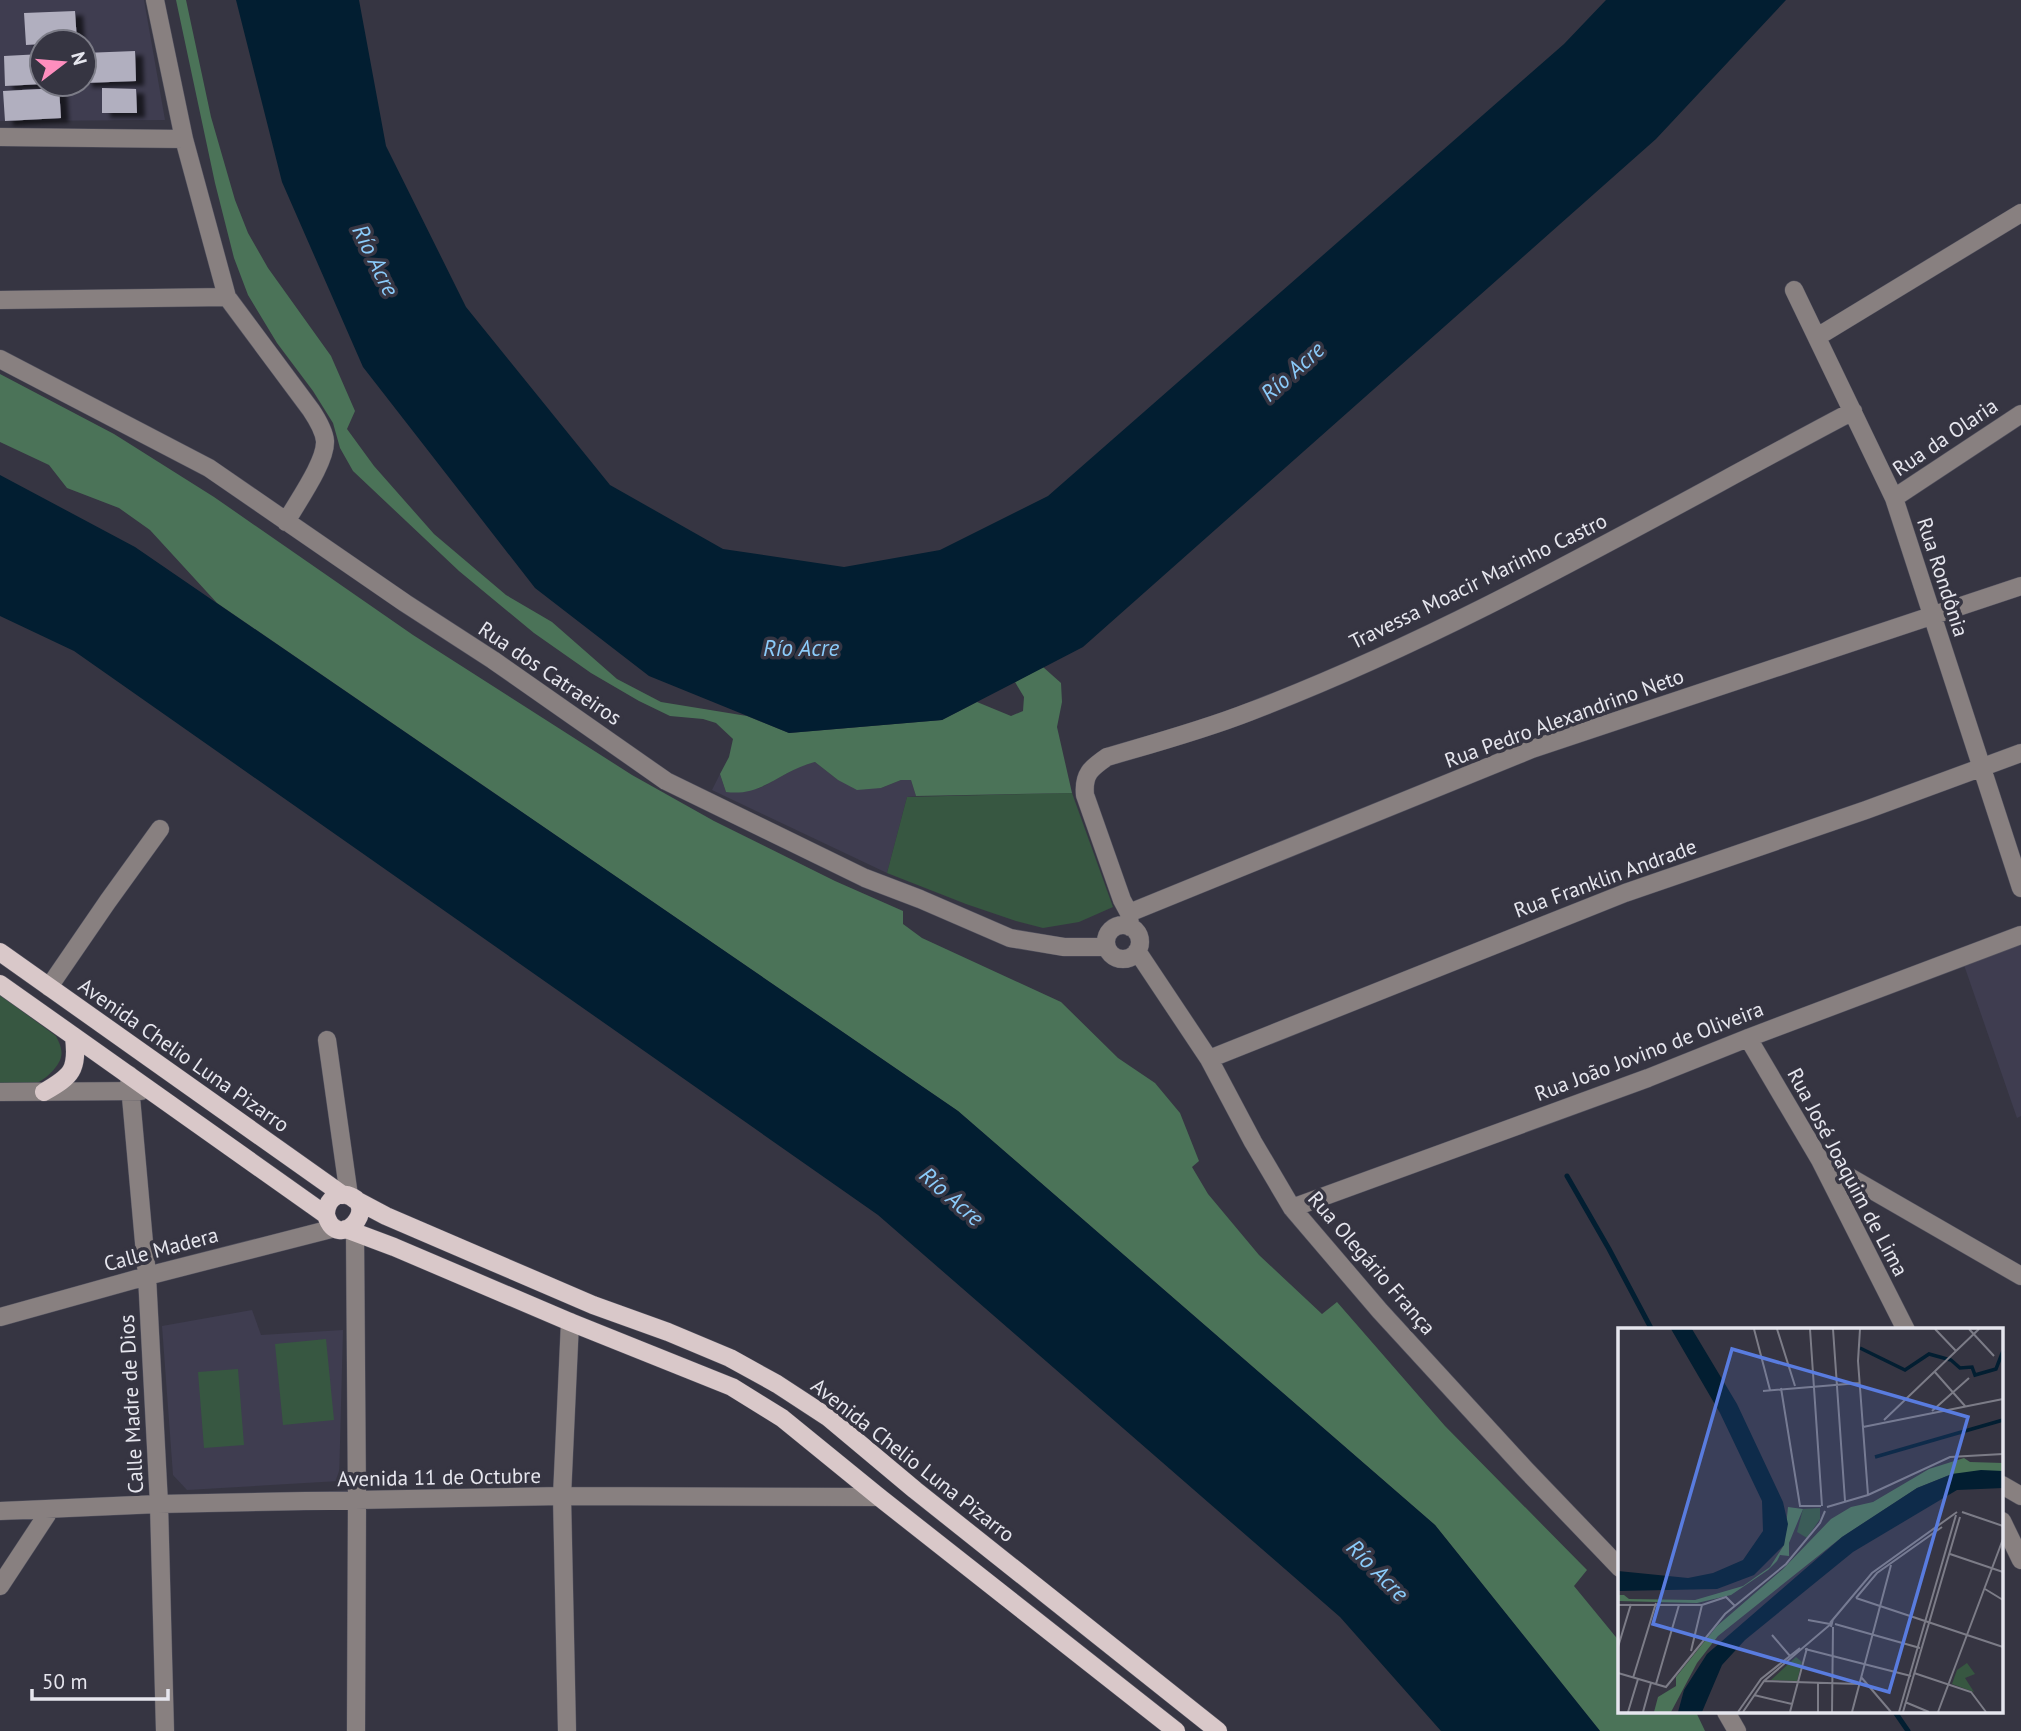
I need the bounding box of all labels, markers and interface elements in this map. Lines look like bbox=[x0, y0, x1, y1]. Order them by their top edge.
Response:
north arrow bbox=[28, 28, 98, 98]
text: N bbox=[66, 49, 93, 68]
water label: Río Acre bbox=[346, 219, 406, 301]
water label: Río Acre bbox=[1254, 335, 1330, 407]
street label: Rua da Olaria bbox=[1887, 392, 2003, 482]
street label: Travessa Moacir Marinho Castro bbox=[1345, 507, 1611, 655]
street label: Rua Rondônia bbox=[1911, 514, 1975, 640]
street label: Rua dos Catraeiros bbox=[473, 615, 627, 731]
water label: Río Acre bbox=[763, 633, 839, 662]
street label: Rua Pedro Alexandrino Neto bbox=[1441, 662, 1687, 774]
street label: Rua Franklin Andrade bbox=[1510, 832, 1700, 924]
street label: Avenida Chelio Luna Pizarro bbox=[73, 972, 295, 1138]
street label: Rua João Jovino de Oliveira bbox=[1531, 995, 1767, 1107]
street label: Rua José Joaquim de Lima bbox=[1782, 1063, 1914, 1281]
water label: Río Acre bbox=[914, 1160, 990, 1232]
street label: Rua Olegário França bbox=[1302, 1186, 1442, 1340]
street label: Calle Madera bbox=[101, 1221, 221, 1277]
street label: Calle Madre de Dios bbox=[113, 1314, 149, 1494]
inset map bbox=[1618, 1328, 2004, 1714]
street label: Avenida Chelio Luna Pizarro bbox=[806, 1372, 1020, 1548]
street label: Avenida 11 de Octubre bbox=[337, 1462, 541, 1492]
water label: Río Acre bbox=[1341, 1533, 1415, 1607]
scale bar bbox=[32, 1658, 168, 1702]
text: 50 m bbox=[42, 1668, 88, 1695]

